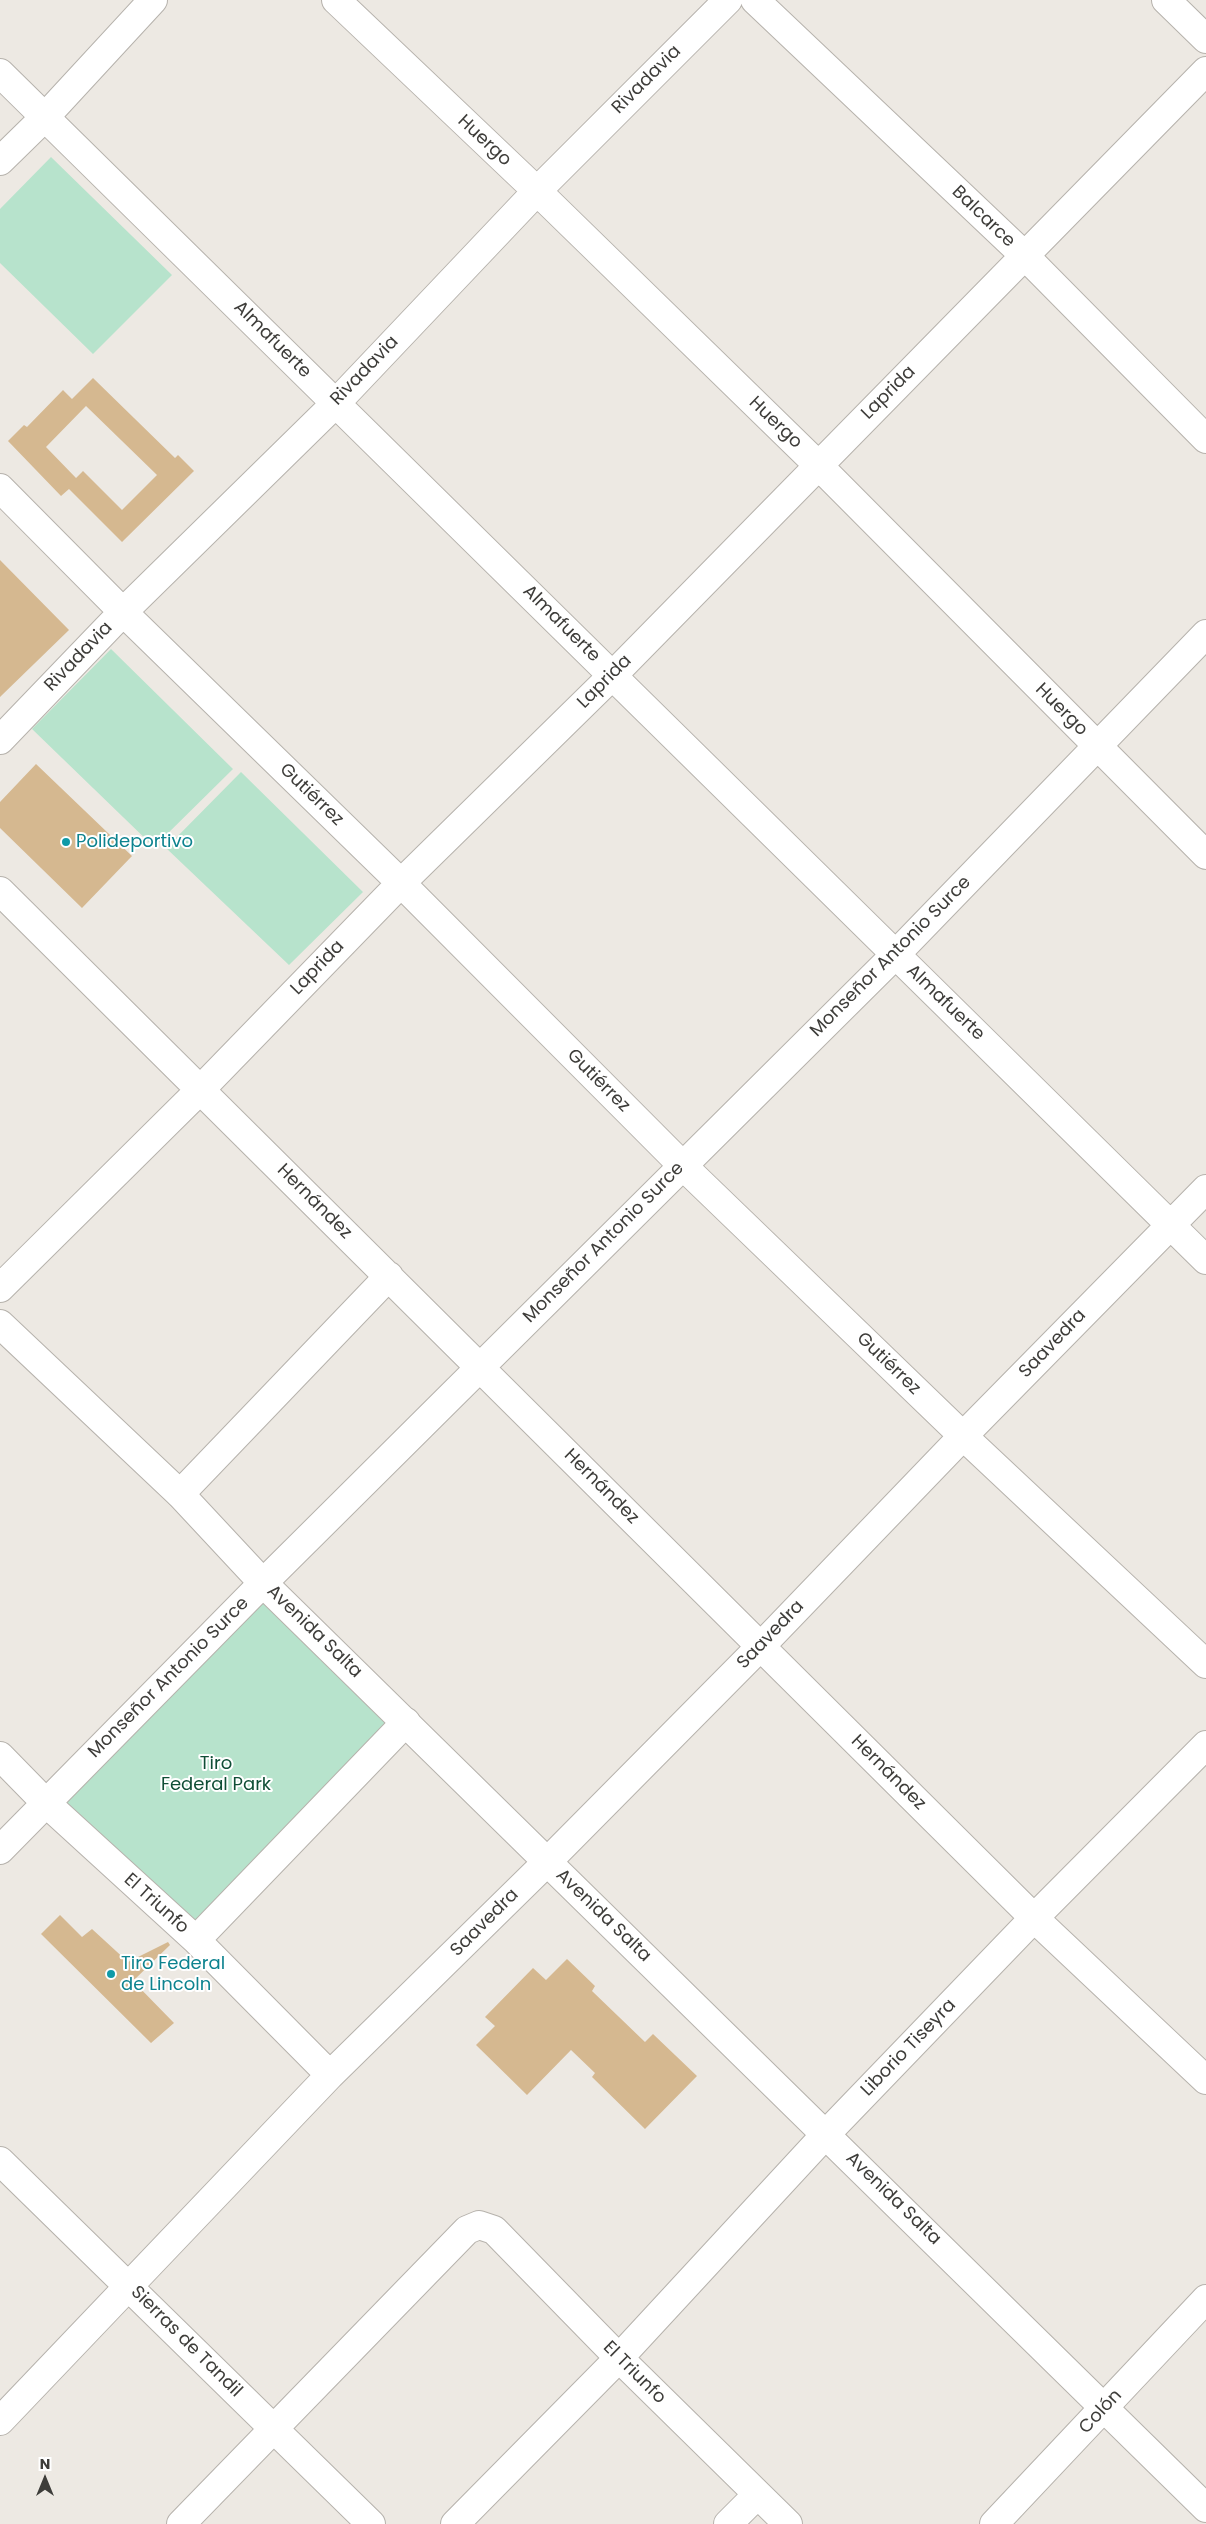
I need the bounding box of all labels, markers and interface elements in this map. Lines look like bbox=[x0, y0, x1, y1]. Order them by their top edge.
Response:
street label: Rivadavia bbox=[608, 41, 686, 119]
street label: Huergo bbox=[453, 111, 515, 171]
street label: Balcarce bbox=[947, 182, 1019, 252]
street label: Almafuerte bbox=[229, 297, 315, 383]
street label: Rivadavia bbox=[326, 332, 404, 410]
street label: Laprida bbox=[857, 361, 921, 425]
street label: Huergo bbox=[744, 392, 806, 454]
street label: Almafuerte bbox=[518, 581, 604, 667]
street label: Rivadavia bbox=[40, 618, 118, 696]
street label: Laprida bbox=[573, 650, 637, 714]
street label: Huergo bbox=[1030, 679, 1092, 741]
street label: Gutiérrez bbox=[275, 759, 347, 831]
place label: Polideportivo bbox=[76, 831, 193, 853]
marker: Polideportivo bbox=[60, 836, 72, 848]
street label: Monseñor Antonio Surce bbox=[806, 872, 976, 1042]
street label: Laprida bbox=[287, 936, 349, 1000]
street label: Almafuerte bbox=[901, 960, 989, 1046]
street label: Gutiérrez bbox=[562, 1045, 634, 1117]
street label: Monseñor Antonio Surce bbox=[519, 1158, 689, 1328]
street label: Hernández bbox=[272, 1160, 356, 1244]
street label: Saavedra bbox=[1015, 1305, 1091, 1383]
street label: Gutiérrez bbox=[852, 1328, 924, 1400]
street label: Hernández bbox=[559, 1445, 643, 1529]
street label: Avenida Salta bbox=[262, 1581, 366, 1683]
street label: Monseñor Antonio Surce bbox=[84, 1593, 254, 1763]
street label: Saavedra bbox=[733, 1596, 809, 1674]
street label: Hernández bbox=[846, 1731, 930, 1815]
park label: Tiro Federal Park bbox=[161, 1753, 271, 1796]
street label: Avenida Salta bbox=[551, 1865, 655, 1967]
street label: El Triunfo bbox=[119, 1869, 193, 1939]
street label: Saavedra bbox=[447, 1885, 523, 1961]
place label: Tiro Federal de Lincoln bbox=[121, 1953, 225, 1996]
marker: Tiro Federal de Lincoln bbox=[105, 1968, 117, 1980]
street label: Liborio Tiseyra bbox=[857, 1995, 961, 2101]
street label: Avenida Salta bbox=[841, 2148, 945, 2250]
street label: Sierras de Tandil bbox=[126, 2282, 246, 2402]
street label: El Triunfo bbox=[598, 2337, 670, 2409]
street label: Colón bbox=[1075, 2385, 1127, 2439]
north arrow bbox=[20, 2454, 70, 2504]
text: N bbox=[40, 2454, 50, 2474]

